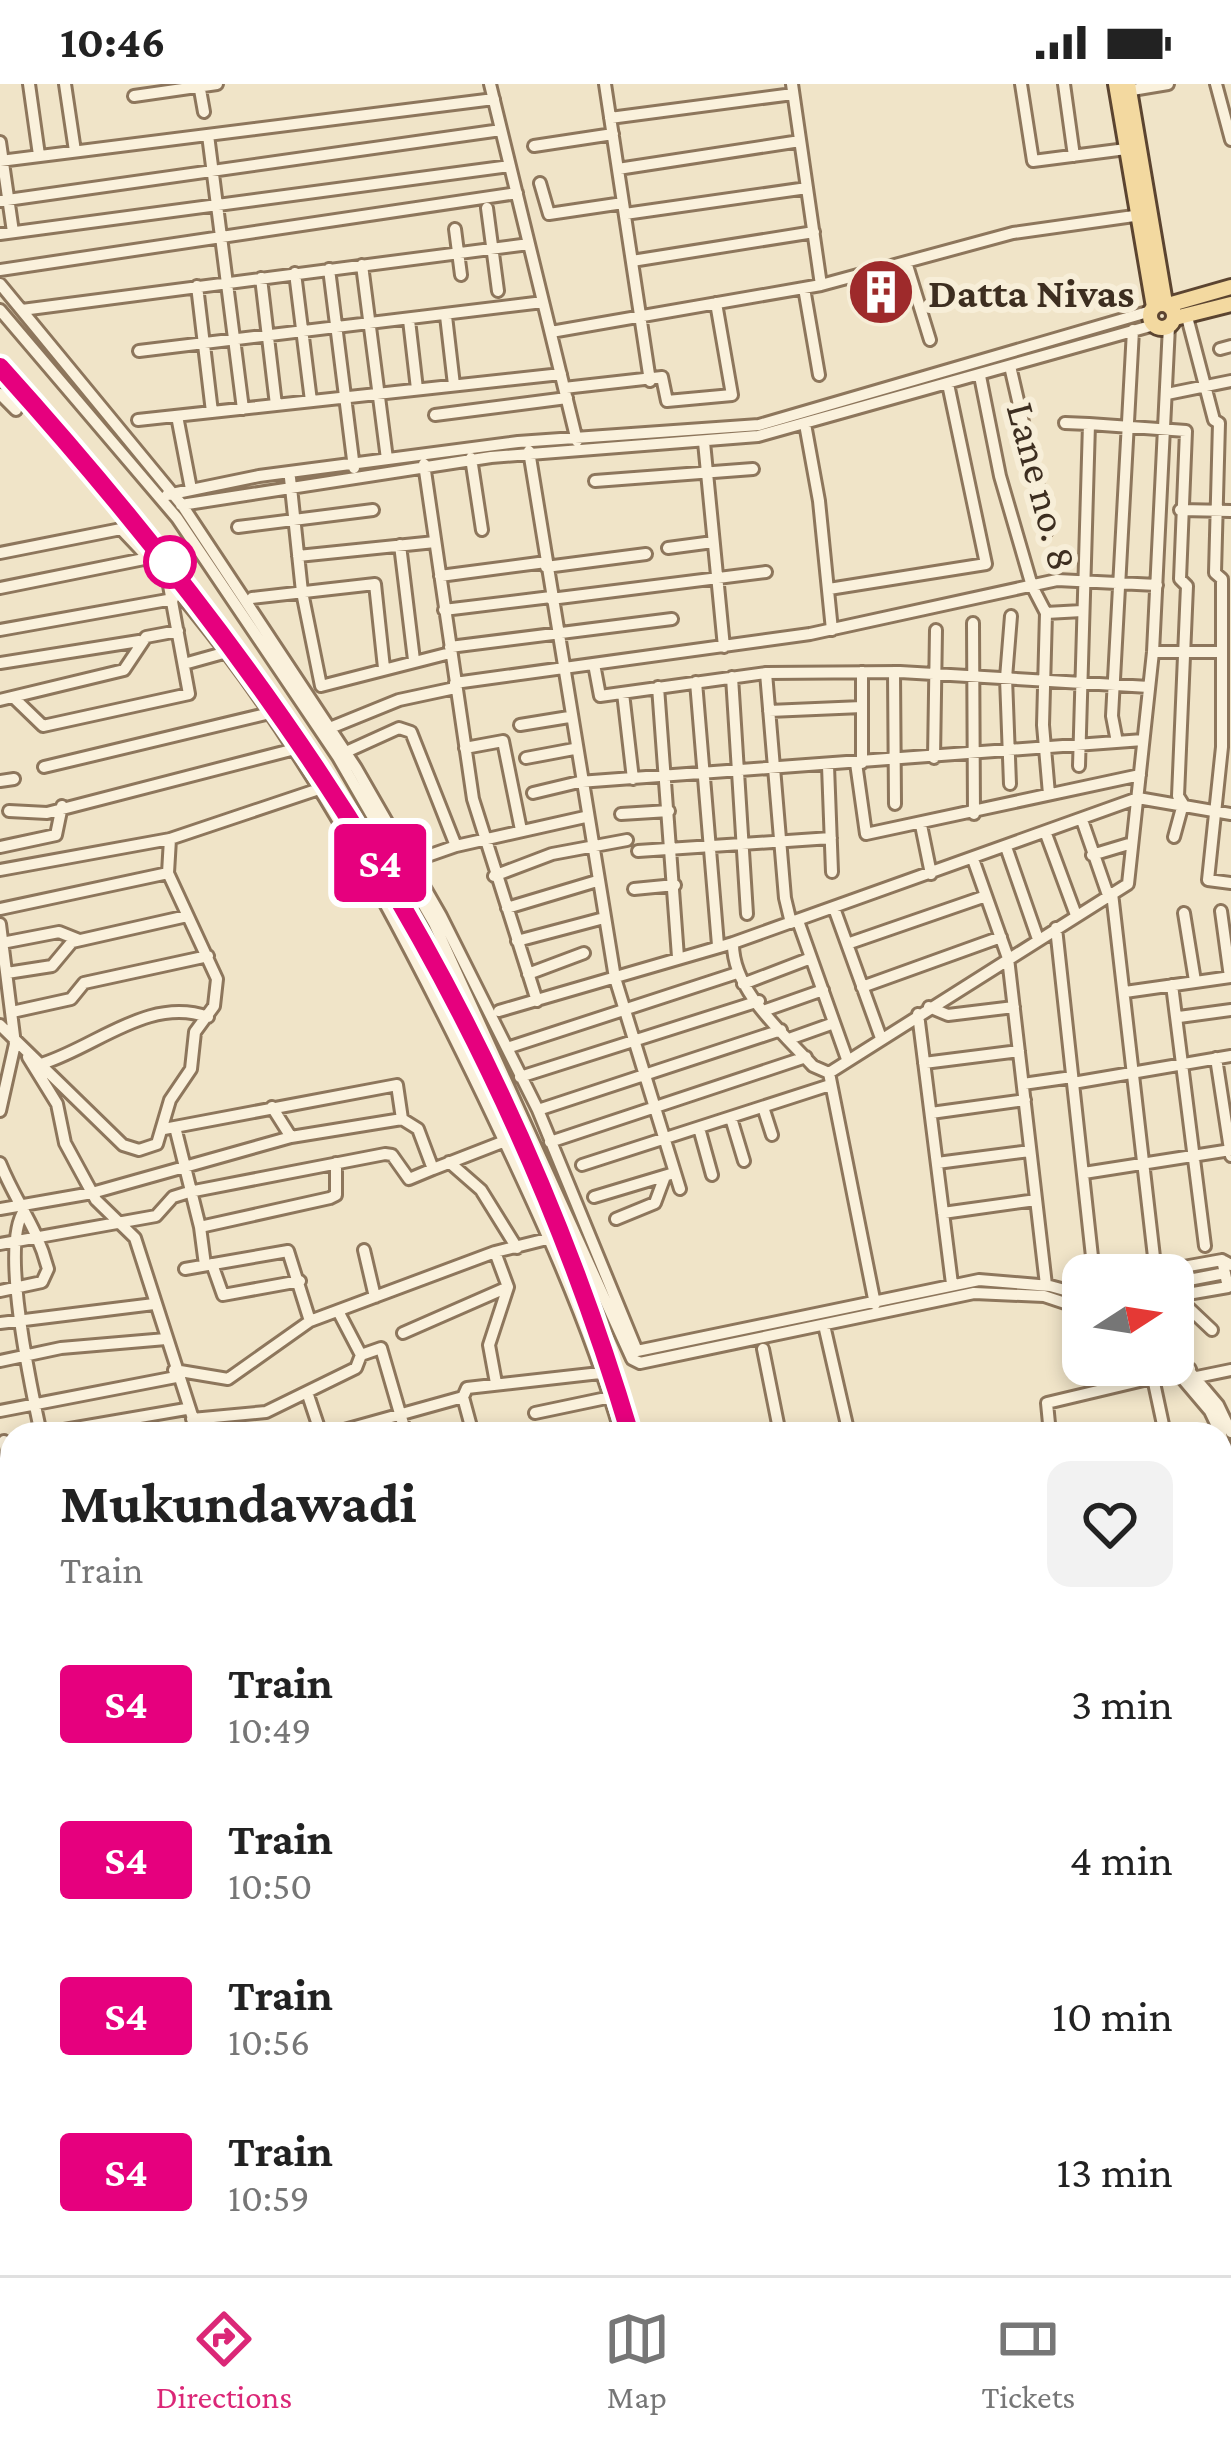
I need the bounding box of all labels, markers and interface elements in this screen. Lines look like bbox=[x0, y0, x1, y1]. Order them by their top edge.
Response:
text: 10:46 bbox=[60, 17, 166, 67]
building icon: Datta Nivas bbox=[846, 257, 916, 327]
place label: Datta Nivas bbox=[928, 269, 1134, 316]
street label: Lane no. 8 bbox=[998, 397, 1087, 575]
unlabelled marker bbox=[145, 537, 195, 587]
line badge: S4 bbox=[326, 824, 434, 902]
text: S4 bbox=[358, 839, 402, 886]
north arrow bbox=[1062, 1254, 1194, 1386]
map controls bbox=[1062, 1254, 1194, 1386]
button: heart bbox=[1047, 1461, 1173, 1587]
text: Mukundawadi bbox=[60, 1471, 417, 1534]
text: Train bbox=[60, 1548, 144, 1591]
text: Train bbox=[228, 1658, 333, 1708]
text: 3 min bbox=[1071, 1679, 1173, 1729]
text: S4 bbox=[104, 1680, 148, 1727]
text: 10:49 bbox=[228, 1708, 311, 1751]
text: Train bbox=[228, 1814, 333, 1864]
text: 4 min bbox=[1069, 1835, 1173, 1885]
text: S4 bbox=[104, 1836, 148, 1883]
text: 10:50 bbox=[228, 1864, 312, 1907]
text: Train bbox=[228, 1970, 333, 2020]
text: 10 min bbox=[1052, 1991, 1173, 2041]
text: S4 bbox=[104, 1992, 148, 2039]
text: 10:56 bbox=[228, 2020, 310, 2063]
text: Train bbox=[228, 2126, 333, 2176]
text: 13 min bbox=[1056, 2147, 1173, 2197]
text: S4 bbox=[104, 2148, 148, 2195]
text: 10:59 bbox=[228, 2176, 310, 2219]
tab: Directions bbox=[156, 2306, 292, 2415]
tab: Map bbox=[604, 2306, 670, 2415]
tab: Tickets bbox=[981, 2306, 1075, 2415]

